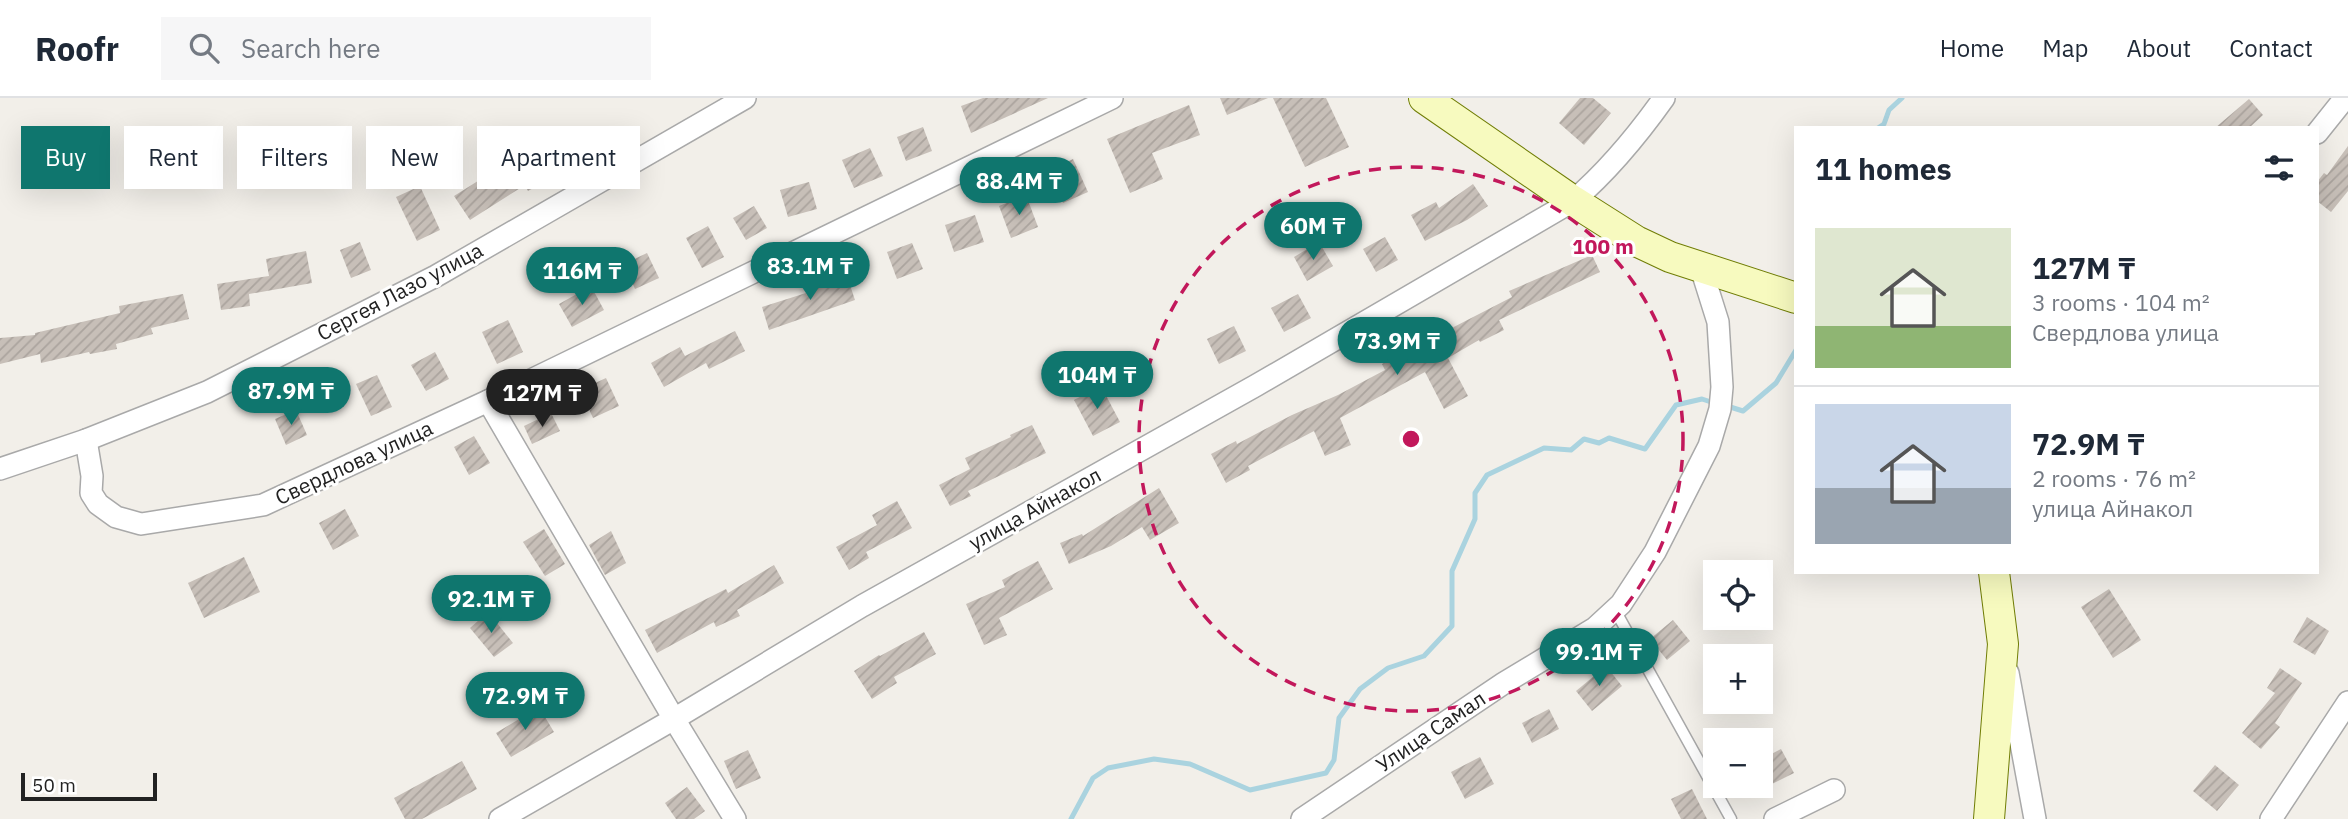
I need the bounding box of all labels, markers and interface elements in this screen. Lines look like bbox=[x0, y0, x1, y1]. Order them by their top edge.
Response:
search box bbox=[161, 17, 651, 80]
text: Roofr bbox=[35, 27, 119, 70]
icon: search bbox=[185, 29, 223, 67]
text: Search here bbox=[241, 31, 380, 65]
text: Home bbox=[1940, 32, 2004, 64]
text: Map bbox=[2042, 32, 2088, 64]
text: About bbox=[2126, 32, 2191, 64]
text: Contact bbox=[2229, 32, 2313, 64]
chip: Buy bbox=[21, 126, 110, 189]
chip: Rent bbox=[124, 126, 223, 189]
chip: Filters bbox=[237, 126, 352, 189]
chip: New bbox=[366, 126, 463, 189]
chip: Apartment bbox=[477, 126, 640, 189]
text: 11 homes bbox=[1815, 149, 1952, 188]
icon: filters bbox=[2260, 149, 2298, 187]
pin: 88.4M ₸ bbox=[954, 158, 1084, 217]
text: 88.4M ₸ bbox=[976, 165, 1062, 195]
pin: 60M ₸ bbox=[1264, 202, 1362, 262]
text: 60M ₸ bbox=[1280, 210, 1346, 240]
text: 100 m bbox=[1572, 232, 1634, 260]
street label: Сергея Лазо улица bbox=[312, 236, 487, 347]
pin: 83.1M ₸ bbox=[745, 242, 875, 302]
pin: 116M ₸ bbox=[525, 248, 639, 307]
text: 127M ₸ bbox=[2032, 248, 2136, 287]
text: 83.1M ₸ bbox=[767, 250, 853, 280]
text: 116M ₸ bbox=[542, 255, 622, 285]
icon: home bbox=[1871, 256, 1955, 340]
text: 3 rooms · 104 m² bbox=[2032, 287, 2210, 317]
pin: 73.9M ₸ bbox=[1332, 317, 1462, 377]
text: Свердлова улица bbox=[2032, 317, 2219, 347]
text: 73.9M ₸ bbox=[1354, 325, 1440, 355]
pin: 104M ₸ bbox=[1040, 352, 1154, 411]
text: 104M ₸ bbox=[1057, 359, 1137, 389]
pin: 87.9M ₸ bbox=[226, 368, 356, 427]
pin: 127M ₸ bbox=[485, 370, 599, 429]
text: 87.9M ₸ bbox=[248, 375, 334, 405]
text: 127M ₸ bbox=[502, 377, 582, 407]
street label: Свердлова улица bbox=[270, 413, 437, 511]
text: 72.9M ₸ bbox=[2032, 424, 2145, 463]
centre of rings bbox=[1399, 427, 1423, 451]
icon: home bbox=[1871, 432, 1955, 516]
street label: улица Айнакол bbox=[963, 460, 1106, 556]
text: 2 rooms · 76 m² bbox=[2032, 463, 2196, 493]
text: улица Айнакол bbox=[2032, 493, 2193, 523]
map controls bbox=[1703, 560, 1773, 798]
button: locate bbox=[1703, 560, 1773, 630]
pin: 92.1M ₸ bbox=[426, 575, 556, 635]
text: 92.1M ₸ bbox=[448, 583, 534, 613]
pin: 99.1M ₸ bbox=[1534, 628, 1664, 688]
text: 99.1M ₸ bbox=[1556, 636, 1642, 666]
button: + bbox=[1703, 644, 1773, 714]
pin: 72.9M ₸ bbox=[460, 672, 590, 732]
text: 72.9M ₸ bbox=[482, 680, 568, 710]
street label: Улица Самал bbox=[1370, 684, 1491, 778]
button: − bbox=[1703, 728, 1773, 798]
scale bar bbox=[21, 770, 158, 802]
text: 50 m bbox=[32, 773, 76, 797]

